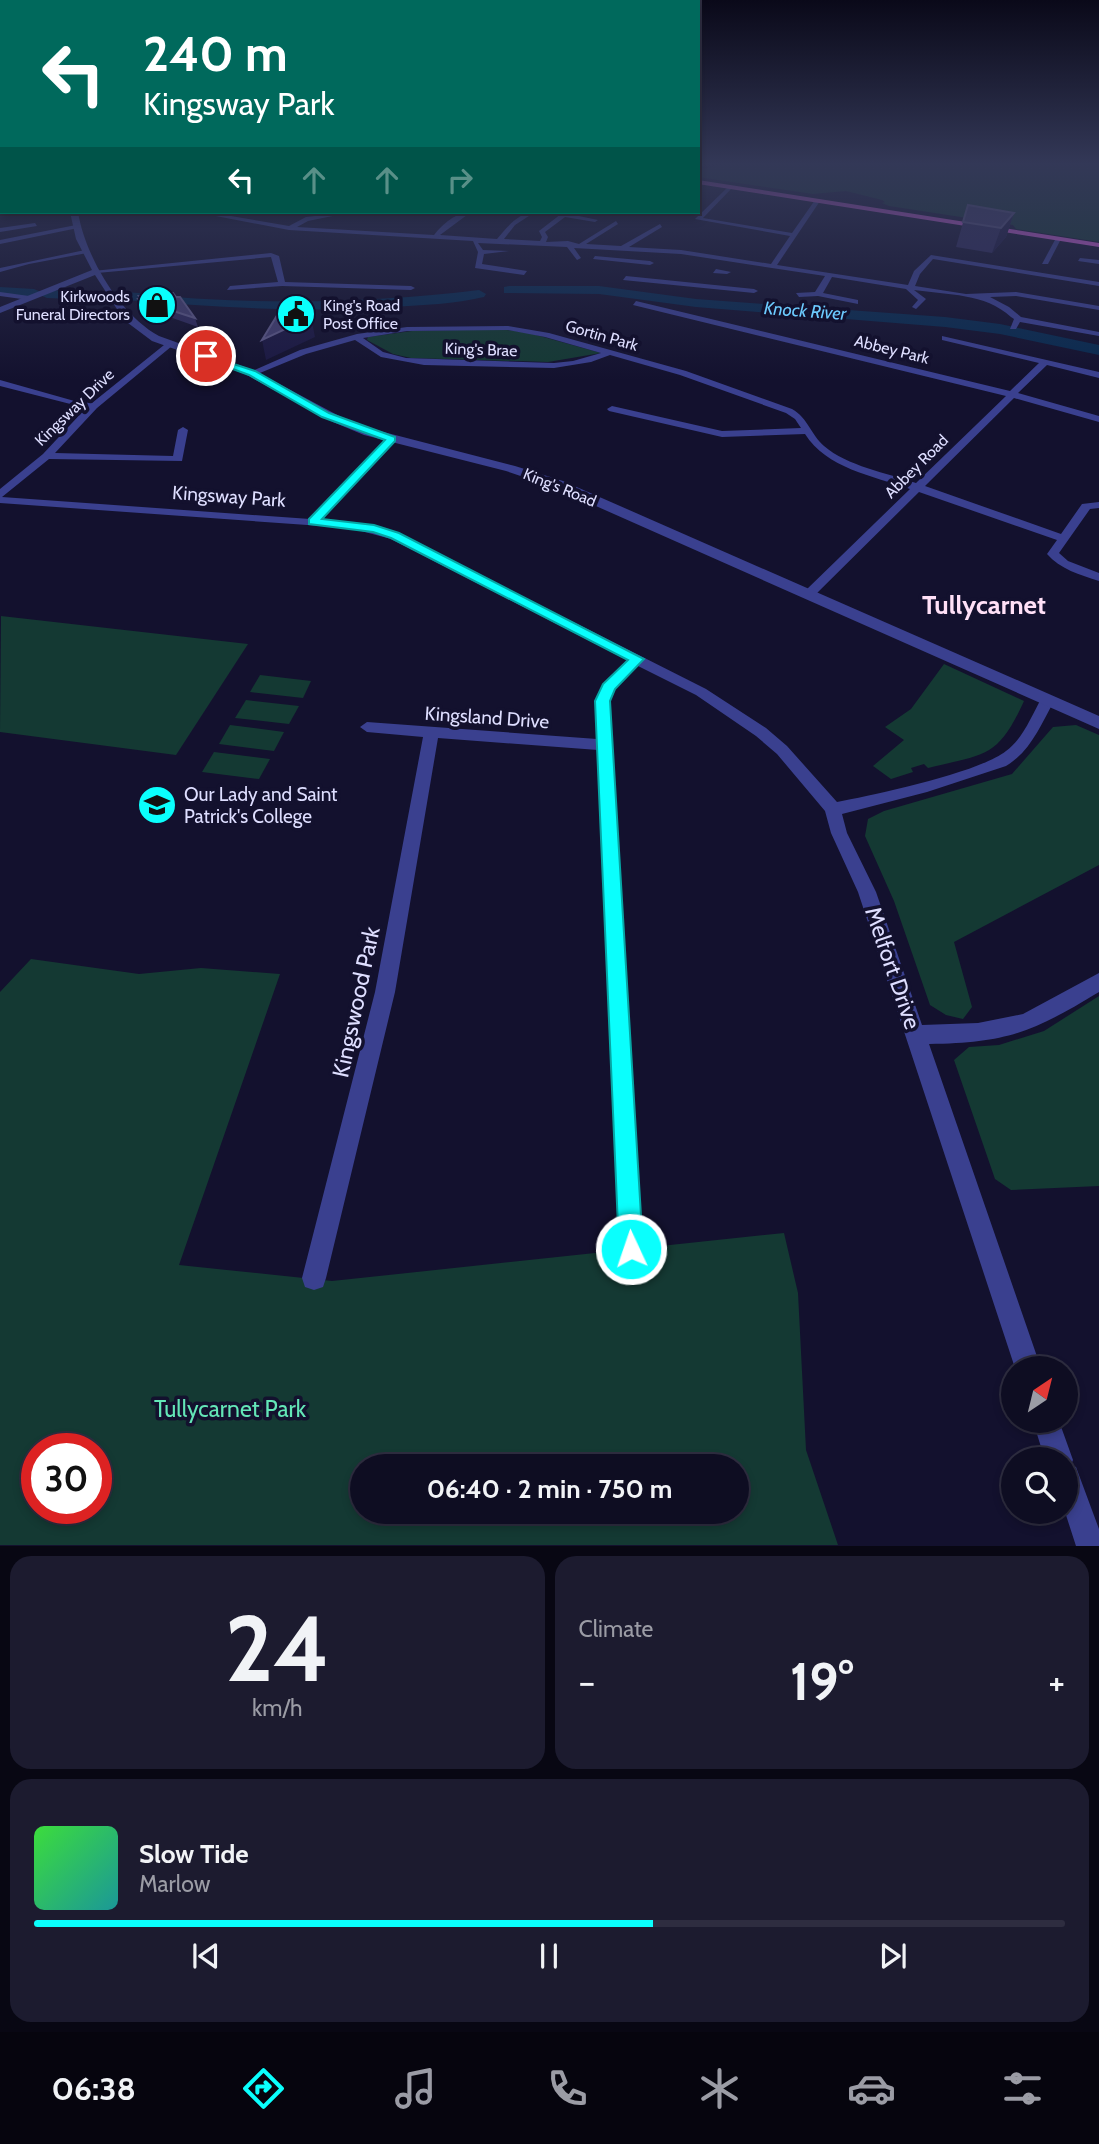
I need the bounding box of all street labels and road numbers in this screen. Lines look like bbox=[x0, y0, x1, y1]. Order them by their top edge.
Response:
street label: Gortin Park bbox=[563, 316, 641, 355]
street label: Abbey Park bbox=[853, 331, 932, 368]
street label: King's Brae bbox=[444, 339, 518, 360]
street label: Kingsway Drive bbox=[31, 365, 118, 450]
street label: Abbey Road bbox=[881, 431, 952, 502]
street label: King's Road bbox=[520, 464, 599, 511]
street label: Kingsway Park bbox=[171, 481, 287, 512]
street label: Kingsland Drive bbox=[424, 702, 550, 733]
street label: Melfort Drive bbox=[859, 903, 927, 1033]
street label: Kingswood Park bbox=[326, 923, 386, 1080]

